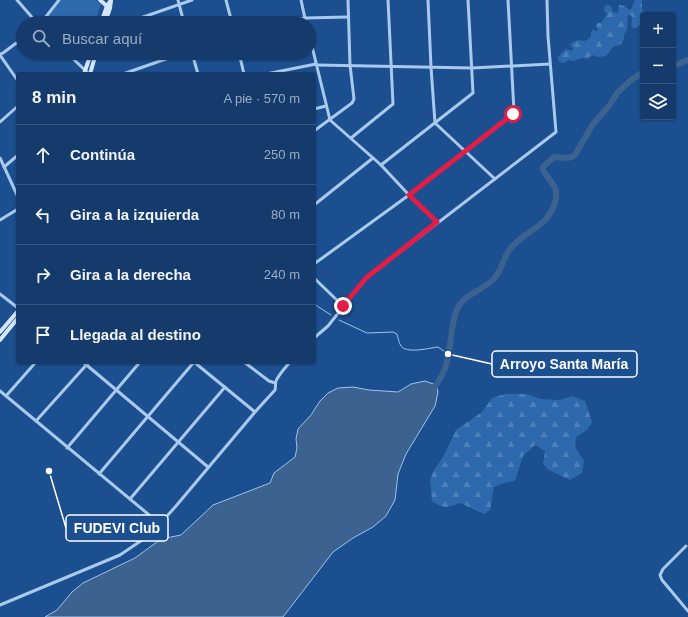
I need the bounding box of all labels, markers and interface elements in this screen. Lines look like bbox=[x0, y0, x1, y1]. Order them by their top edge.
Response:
map controls bbox=[640, 12, 676, 120]
button: + bbox=[640, 12, 676, 48]
search box bbox=[16, 16, 316, 60]
icon: search bbox=[30, 27, 52, 49]
text: Buscar aquí bbox=[62, 30, 142, 47]
button: − bbox=[640, 48, 676, 84]
button: layers bbox=[640, 84, 676, 120]
text: 8 min bbox=[32, 88, 76, 107]
text: A pie · 570 m bbox=[223, 91, 300, 106]
route start bbox=[504, 105, 522, 123]
icon: ahead bbox=[32, 144, 54, 166]
text: Continúa bbox=[70, 146, 135, 163]
text: 250 m bbox=[264, 147, 300, 162]
icon: left bbox=[32, 204, 54, 226]
text: Gira a la izquierda bbox=[70, 206, 199, 223]
text: 80 m bbox=[271, 207, 300, 222]
icon: right bbox=[32, 264, 54, 286]
text: Gira a la derecha bbox=[70, 266, 191, 283]
text: 240 m bbox=[264, 267, 300, 282]
route end bbox=[334, 297, 352, 315]
icon: arrive bbox=[32, 324, 54, 346]
text: Llegada al destino bbox=[70, 326, 201, 343]
callout: Arroyo Santa María bbox=[492, 351, 637, 377]
text: Arroyo Santa María bbox=[500, 356, 628, 372]
callout: FUDEVI Club bbox=[66, 515, 168, 541]
text: FUDEVI Club bbox=[74, 520, 160, 536]

